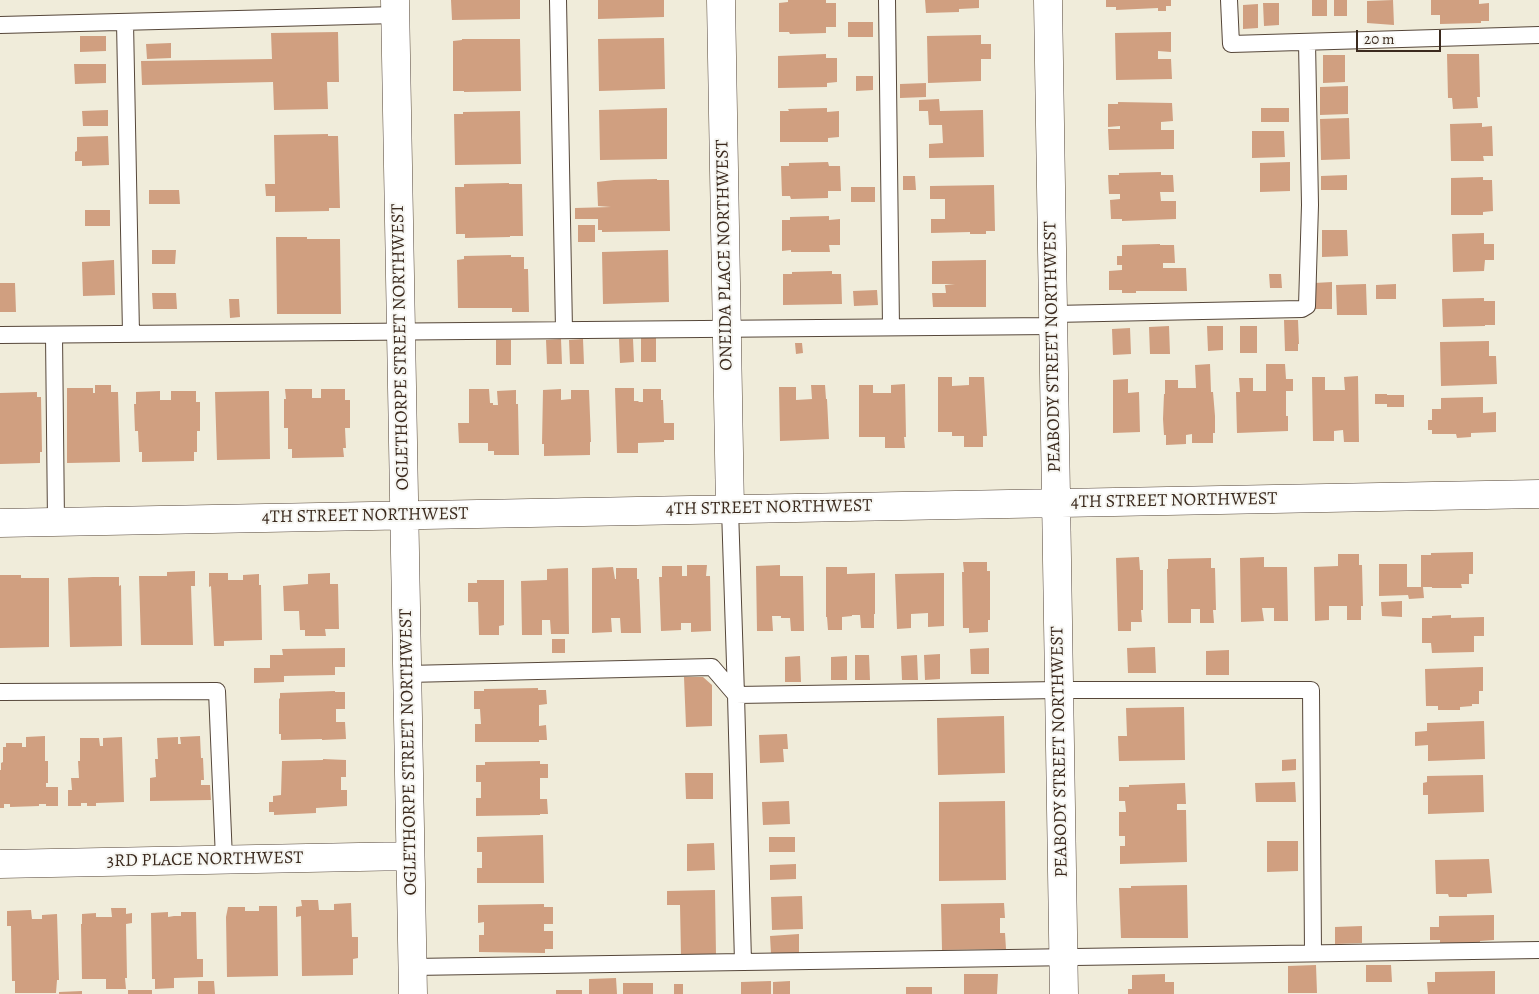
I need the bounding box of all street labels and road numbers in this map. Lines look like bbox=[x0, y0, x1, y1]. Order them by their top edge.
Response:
street label: ONEIDA PLACE NORTHWEST bbox=[712, 139, 738, 371]
street label: OGLETHORPE STREET NORTHWEST bbox=[388, 204, 414, 490]
street label: PEABODY STREET NORTHWEST bbox=[1040, 221, 1066, 473]
street label: 4TH STREET NORTHWEST bbox=[1070, 488, 1278, 514]
street label: 4TH STREET NORTHWEST bbox=[665, 495, 873, 521]
street label: 4TH STREET NORTHWEST bbox=[261, 503, 469, 529]
street label: OGLETHORPE STREET NORTHWEST bbox=[396, 609, 422, 895]
street label: PEABODY STREET NORTHWEST bbox=[1047, 626, 1073, 878]
street label: 3RD PLACE NORTHWEST bbox=[107, 847, 303, 873]

